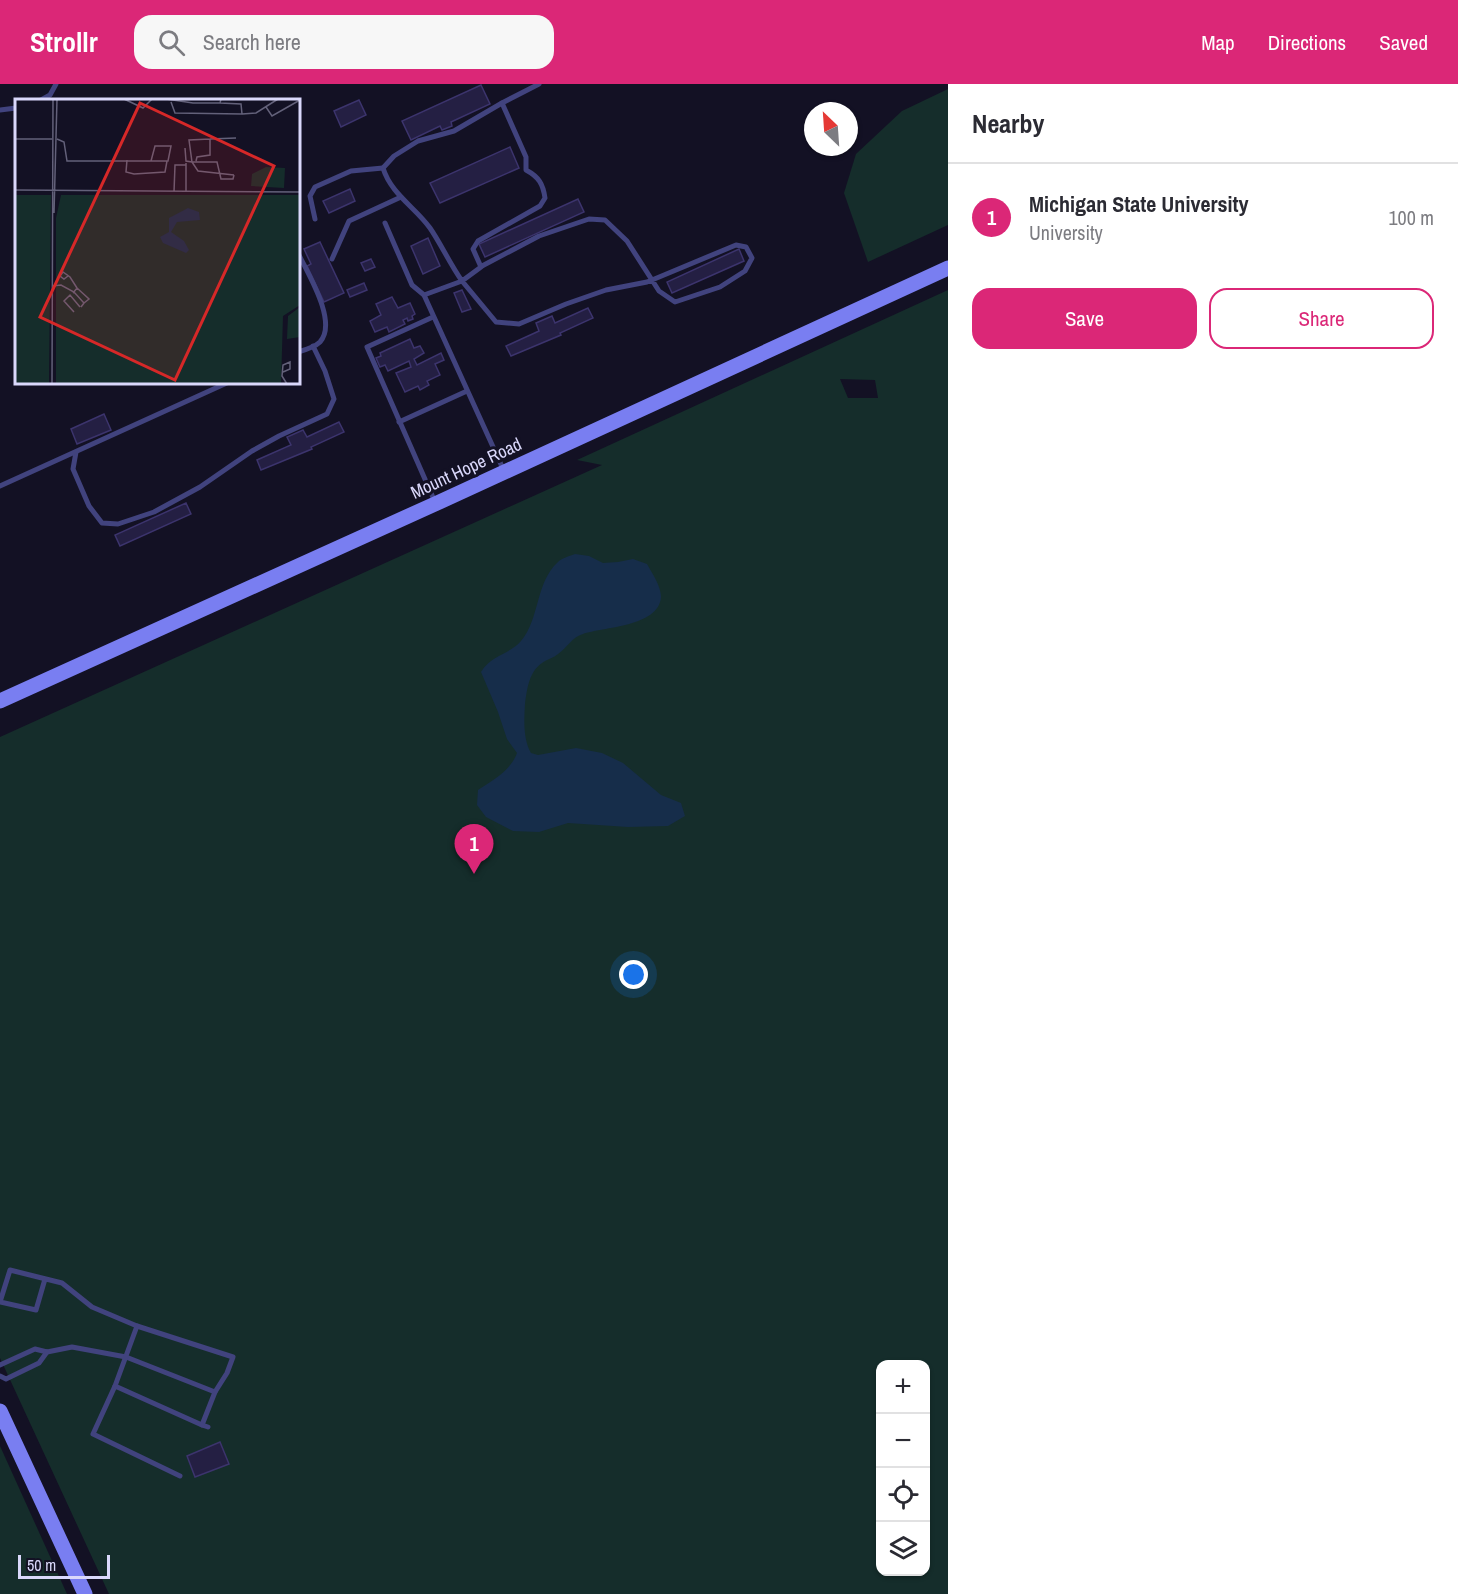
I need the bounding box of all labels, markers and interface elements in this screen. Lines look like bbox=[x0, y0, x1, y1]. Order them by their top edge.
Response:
search box bbox=[134, 15, 554, 69]
text: Strollr bbox=[30, 23, 98, 61]
icon: search bbox=[155, 26, 188, 59]
text: Search here bbox=[203, 27, 301, 57]
text: Map bbox=[1201, 28, 1235, 57]
text: Directions bbox=[1268, 28, 1346, 57]
text: Saved bbox=[1379, 28, 1428, 57]
inset map bbox=[15, 99, 300, 384]
north arrow bbox=[804, 102, 858, 156]
text: Nearby bbox=[972, 106, 1044, 141]
text: Michigan State University bbox=[1029, 189, 1249, 219]
text: 1 bbox=[987, 204, 996, 231]
text: 100 m bbox=[1388, 204, 1434, 231]
text: University bbox=[1029, 219, 1103, 246]
button: Save bbox=[972, 288, 1197, 349]
button: Share bbox=[1209, 288, 1434, 349]
street label: Mount Hope Road bbox=[406, 431, 526, 505]
pin: 1 bbox=[454, 824, 494, 874]
your location bbox=[619, 960, 648, 989]
map controls bbox=[876, 1360, 930, 1576]
button: + bbox=[876, 1360, 930, 1414]
button: − bbox=[876, 1414, 930, 1468]
button: locate bbox=[876, 1468, 930, 1522]
button: layers bbox=[876, 1522, 930, 1576]
scale bar bbox=[18, 1552, 110, 1580]
text: 50 m bbox=[27, 1554, 56, 1576]

